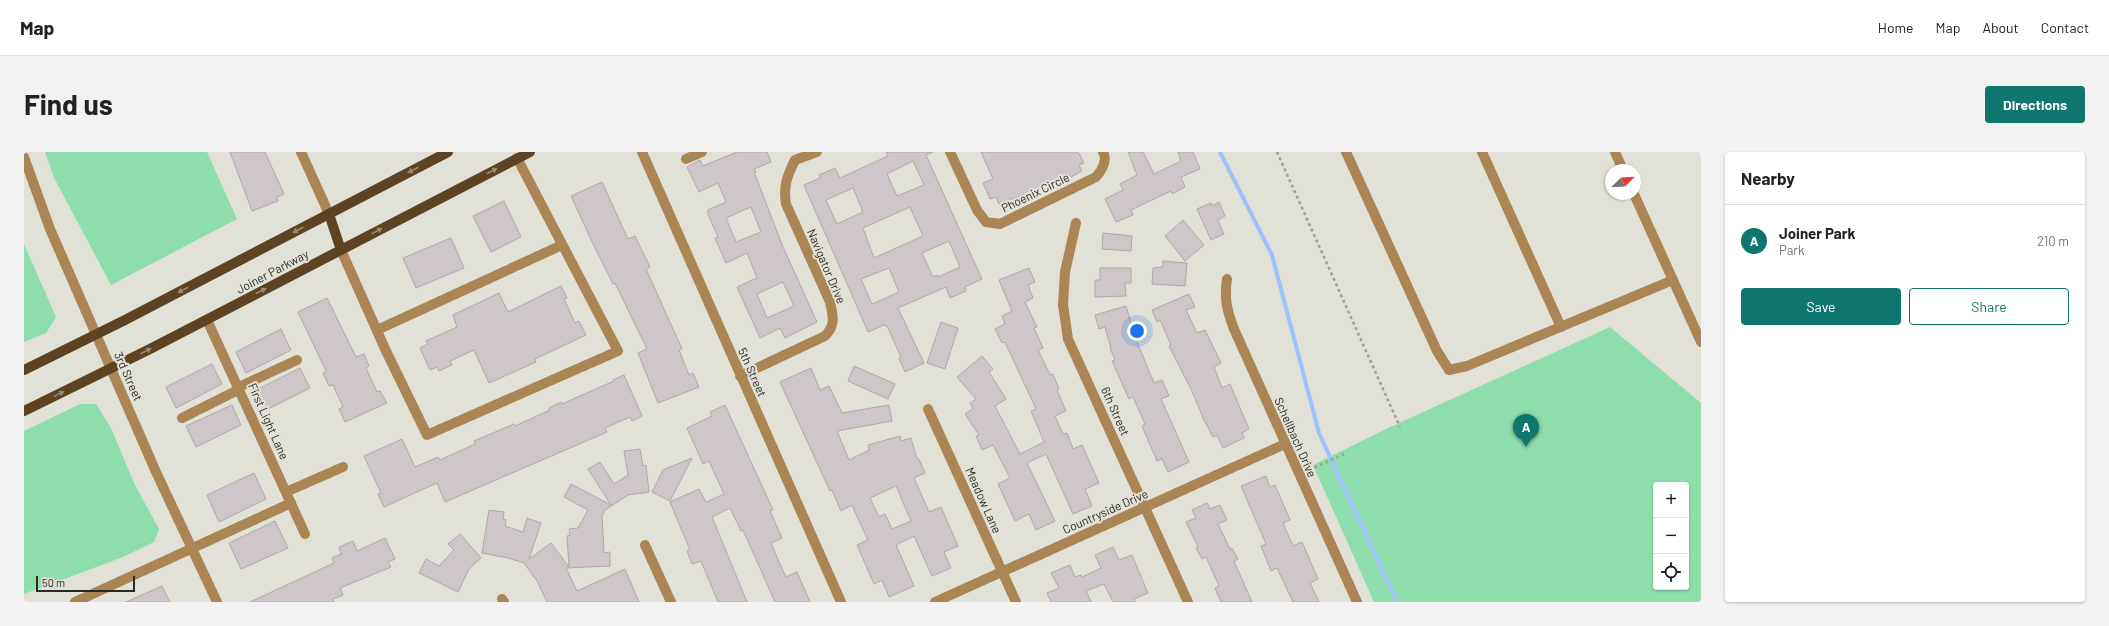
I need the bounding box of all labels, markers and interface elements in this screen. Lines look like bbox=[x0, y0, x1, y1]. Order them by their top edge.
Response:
text: Map bbox=[20, 16, 54, 39]
text: Home bbox=[1878, 19, 1914, 36]
text: Map bbox=[1936, 19, 1960, 36]
text: About bbox=[1982, 19, 2019, 36]
text: Contact bbox=[2041, 19, 2089, 36]
button: Directions bbox=[1985, 86, 2085, 123]
text: Find us bbox=[24, 87, 113, 121]
north arrow bbox=[1605, 164, 1641, 200]
one-way arrow bbox=[407, 167, 419, 173]
one-way arrow bbox=[486, 168, 498, 174]
text: Nearby bbox=[1741, 168, 1795, 188]
street label: Phoenix Circle bbox=[999, 169, 1071, 215]
text: Joiner Park bbox=[1779, 224, 1856, 242]
one-way arrow bbox=[292, 227, 304, 233]
street label: Navigator Drive bbox=[805, 227, 849, 305]
one-way arrow bbox=[371, 228, 382, 234]
text: A bbox=[1750, 233, 1758, 249]
text: 210 m bbox=[2037, 233, 2069, 249]
text: Park bbox=[1779, 242, 1805, 258]
street label: Joiner Parkway bbox=[233, 246, 311, 296]
one-way arrow bbox=[177, 287, 188, 293]
one-way arrow bbox=[256, 288, 267, 294]
button: Save bbox=[1741, 288, 1901, 325]
button: Share bbox=[1909, 288, 2069, 325]
your location bbox=[1127, 321, 1147, 341]
street label: 5th Street bbox=[736, 345, 770, 399]
one-way arrow bbox=[140, 348, 152, 354]
street label: 3rd Street bbox=[112, 349, 146, 403]
street label: First Light Lane bbox=[246, 381, 292, 461]
street label: 6th Street bbox=[1099, 384, 1133, 438]
one-way arrow bbox=[53, 391, 65, 397]
street label: Schellbach Drive bbox=[1272, 395, 1320, 479]
pin: A bbox=[1513, 414, 1539, 447]
street label: Meadow Lane bbox=[963, 465, 1005, 535]
map controls bbox=[1653, 482, 1689, 590]
button: + bbox=[1653, 482, 1689, 518]
street label: Countryside Drive bbox=[1060, 486, 1150, 536]
button: − bbox=[1653, 518, 1689, 554]
button: locate bbox=[1653, 554, 1689, 590]
scale bar bbox=[36, 574, 135, 593]
text: 50 m bbox=[42, 576, 65, 589]

